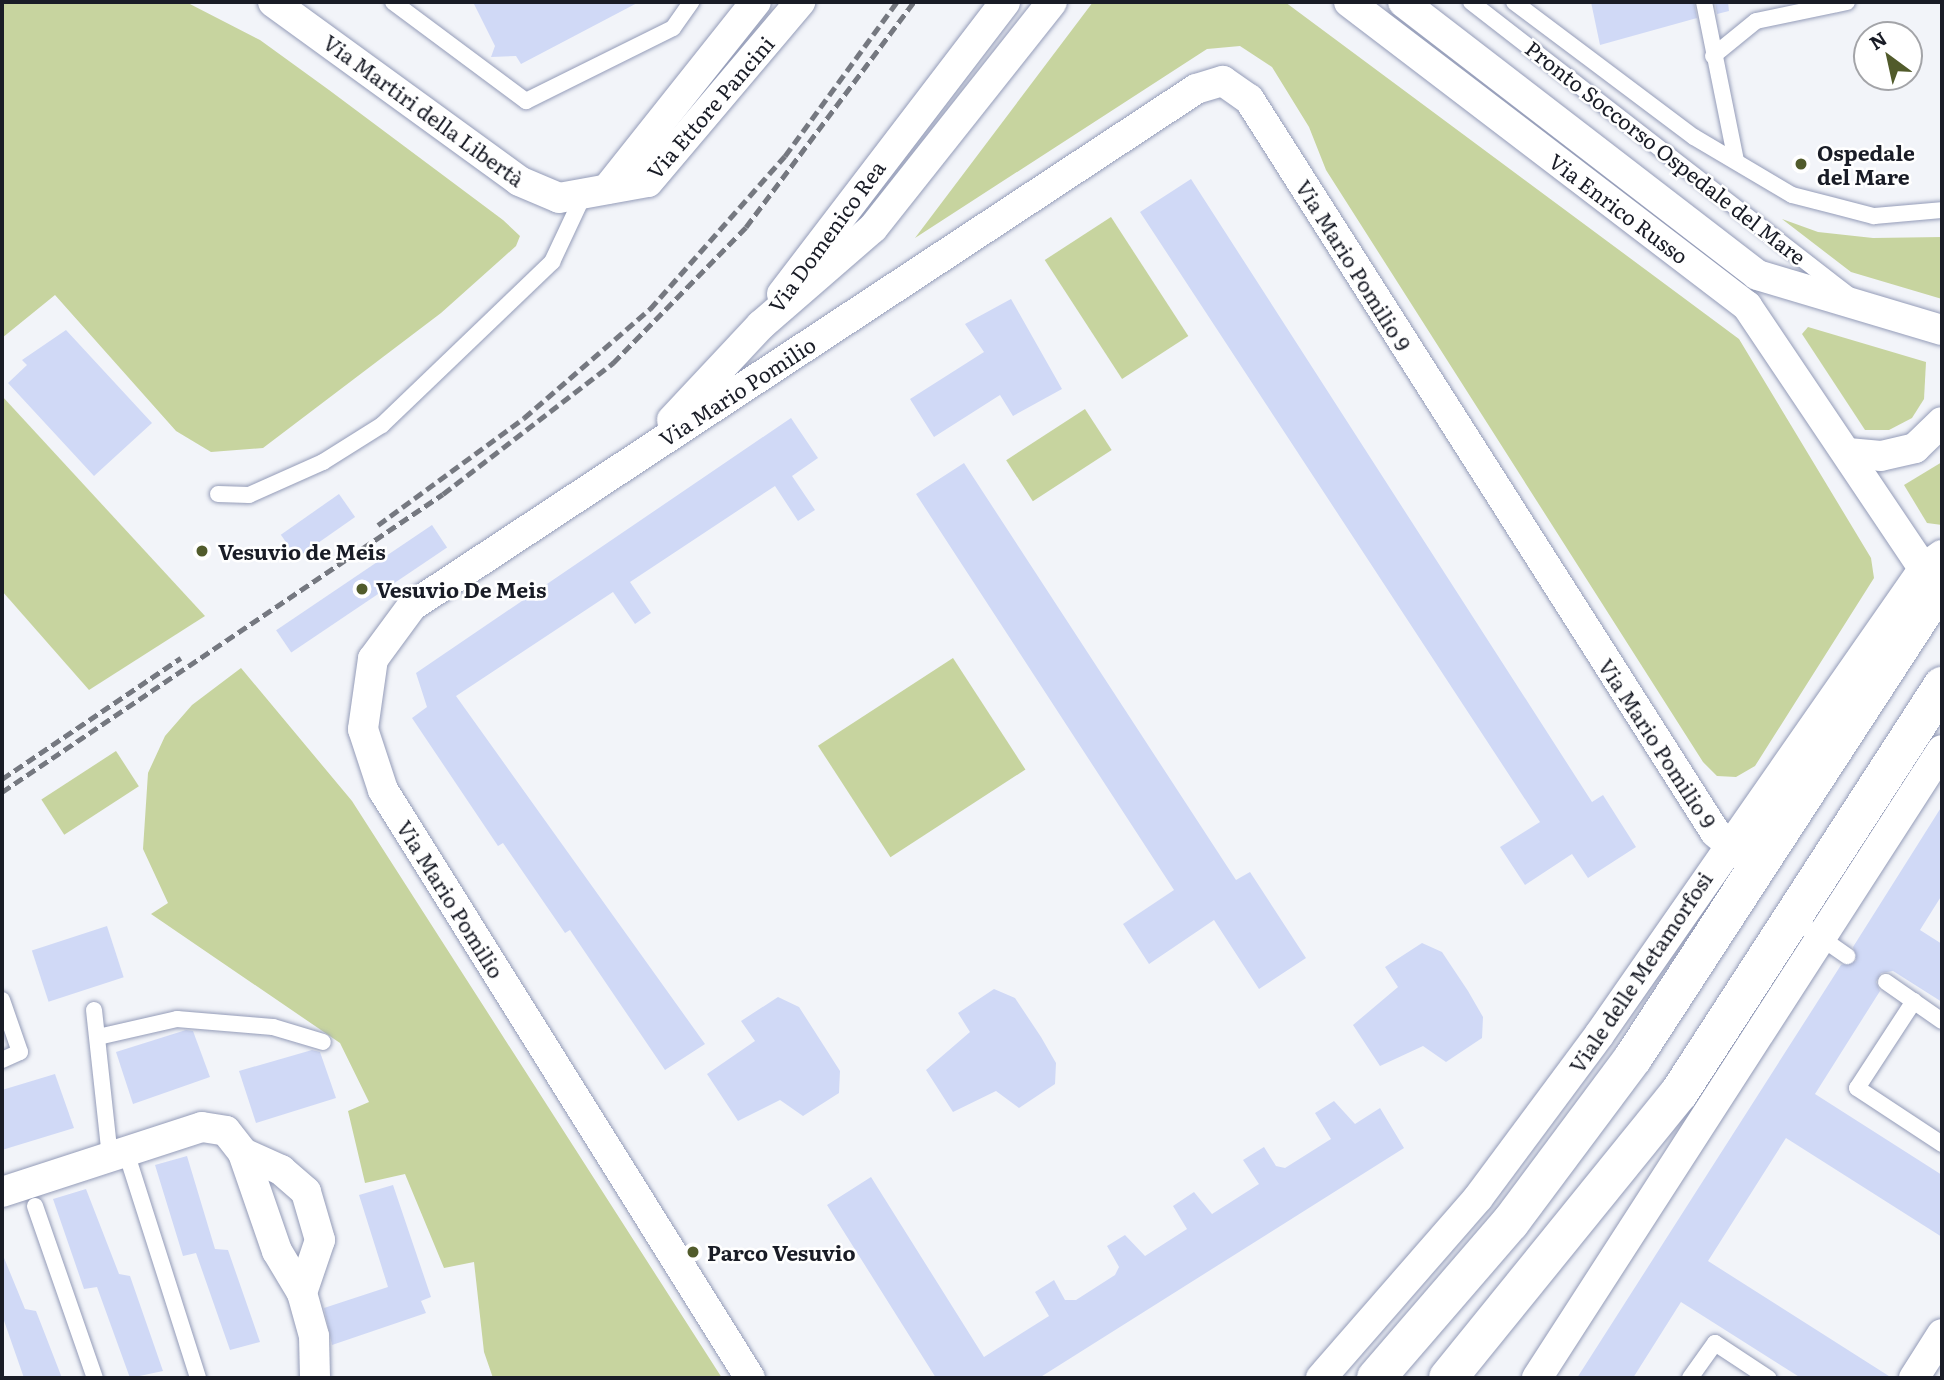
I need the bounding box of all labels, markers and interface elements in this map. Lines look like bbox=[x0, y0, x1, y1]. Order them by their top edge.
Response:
north arrow bbox=[1853, 21, 1923, 91]
text: N bbox=[1863, 24, 1892, 56]
street label: Via Martiri della Libertà bbox=[319, 29, 529, 191]
street label: Via Ettore Pancini bbox=[641, 31, 779, 183]
street label: Pronto Soccorso Ospedale del Mare bbox=[1521, 35, 1811, 269]
place label: Ospedale del Mare bbox=[1817, 139, 1915, 189]
street label: Via Enrico Russo bbox=[1545, 148, 1693, 268]
marker: Ospedale del Mare bbox=[1791, 154, 1811, 174]
street label: Via Domenico Rea bbox=[762, 155, 890, 317]
street label: Via Mario Pomilio 9 bbox=[1291, 175, 1417, 355]
street label: Via Mario Pomilio bbox=[654, 331, 820, 451]
place label: Vesuvio de Meis bbox=[218, 538, 386, 564]
marker: Vesuvio de Meis bbox=[192, 541, 212, 561]
place label: Vesuvio De Meis bbox=[376, 576, 546, 602]
marker: Vesuvio De Meis bbox=[354, 581, 370, 597]
street label: Via Mario Pomilio 9 bbox=[1594, 654, 1722, 832]
street label: Via Mario Pomilio bbox=[392, 815, 510, 983]
street label: Viale delle Metamorfosi bbox=[1563, 867, 1717, 1077]
place label: Parco Vesuvio bbox=[707, 1239, 856, 1265]
marker: Parco Vesuvio bbox=[685, 1244, 701, 1260]

